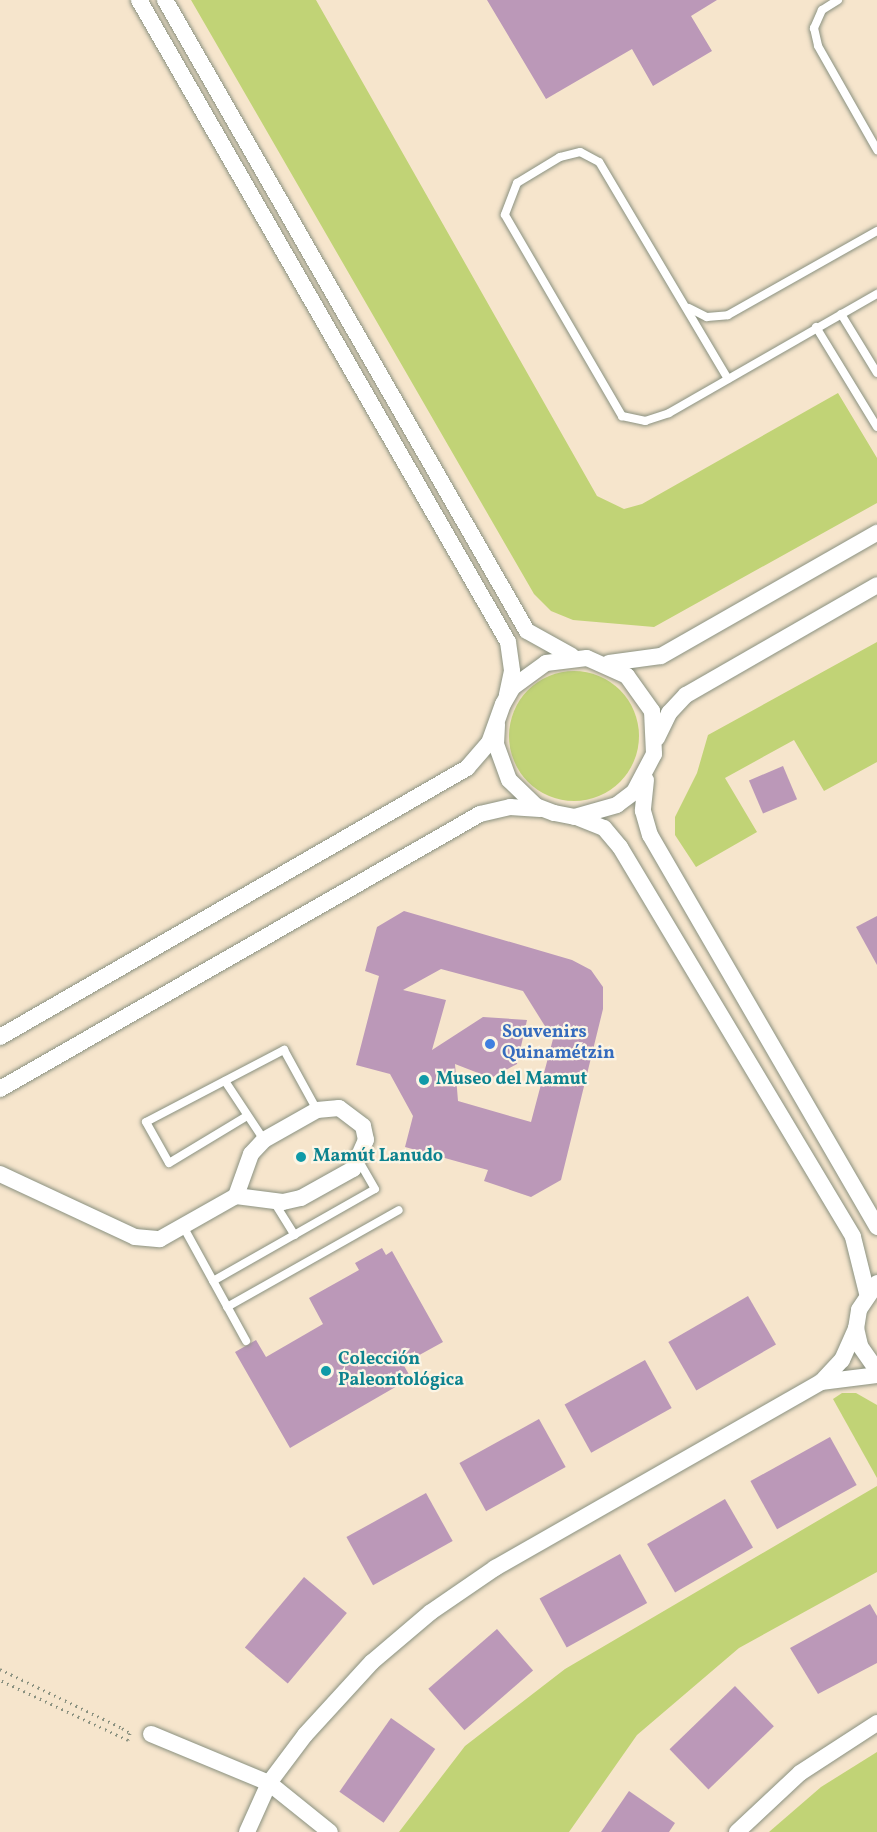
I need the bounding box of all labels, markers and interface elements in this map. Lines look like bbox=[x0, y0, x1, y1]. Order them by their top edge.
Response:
place label: Souvenirs Quinamétzin bbox=[502, 1023, 615, 1066]
marker: Souvenirs Quinamétzin bbox=[483, 1037, 497, 1051]
place label: Museo del Mamut bbox=[436, 1069, 587, 1091]
marker: Museo del Mamut bbox=[417, 1073, 431, 1087]
place label: Mamút Lanudo bbox=[313, 1146, 443, 1168]
marker: Mamút Lanudo bbox=[294, 1150, 308, 1164]
place label: Colección Paleontológica bbox=[338, 1350, 464, 1392]
marker: Colección Paleontológica bbox=[319, 1364, 333, 1378]

